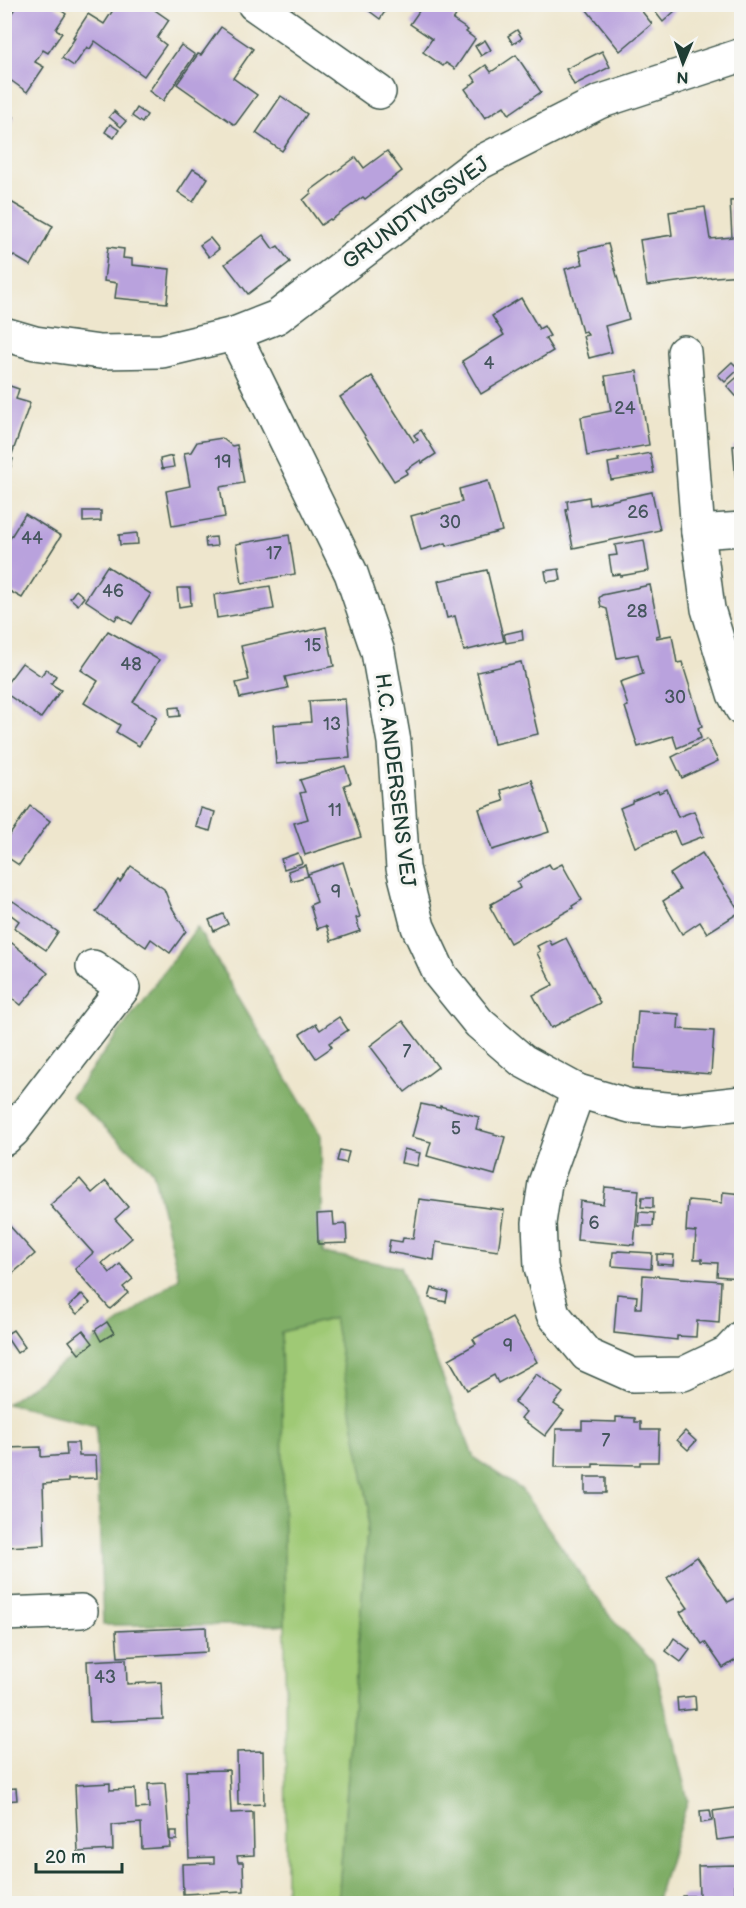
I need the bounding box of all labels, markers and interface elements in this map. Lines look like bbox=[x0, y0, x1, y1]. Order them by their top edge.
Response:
north arrow bbox=[653, 33, 713, 93]
text: N bbox=[676, 67, 689, 86]
street label: GRUNDTVIGSVEJ bbox=[338, 151, 495, 274]
house number: 4 bbox=[484, 353, 495, 374]
house number: 24 bbox=[614, 398, 636, 419]
house number: 19 bbox=[214, 452, 232, 473]
house number: 26 bbox=[627, 502, 649, 523]
house number: 30 bbox=[439, 512, 461, 533]
house number: 44 bbox=[21, 528, 43, 549]
house number: 17 bbox=[266, 543, 282, 564]
house number: 46 bbox=[102, 581, 124, 602]
house number: 28 bbox=[626, 601, 648, 622]
house number: 15 bbox=[304, 635, 322, 656]
house number: 48 bbox=[120, 654, 142, 675]
street label: H.C. ANDERSENS VEJ bbox=[369, 672, 421, 889]
house number: 30 bbox=[664, 687, 686, 708]
house number: 13 bbox=[323, 714, 341, 735]
house number: 11 bbox=[328, 800, 342, 821]
house number: 9 bbox=[331, 882, 341, 903]
house number: 7 bbox=[403, 1041, 412, 1062]
house number: 5 bbox=[451, 1118, 461, 1139]
house number: 6 bbox=[589, 1213, 600, 1234]
house number: 9 bbox=[503, 1336, 513, 1357]
house number: 7 bbox=[602, 1430, 611, 1451]
house number: 43 bbox=[94, 1667, 116, 1688]
scale bar bbox=[36, 1836, 122, 1874]
text: 20 m bbox=[45, 1847, 86, 1868]

